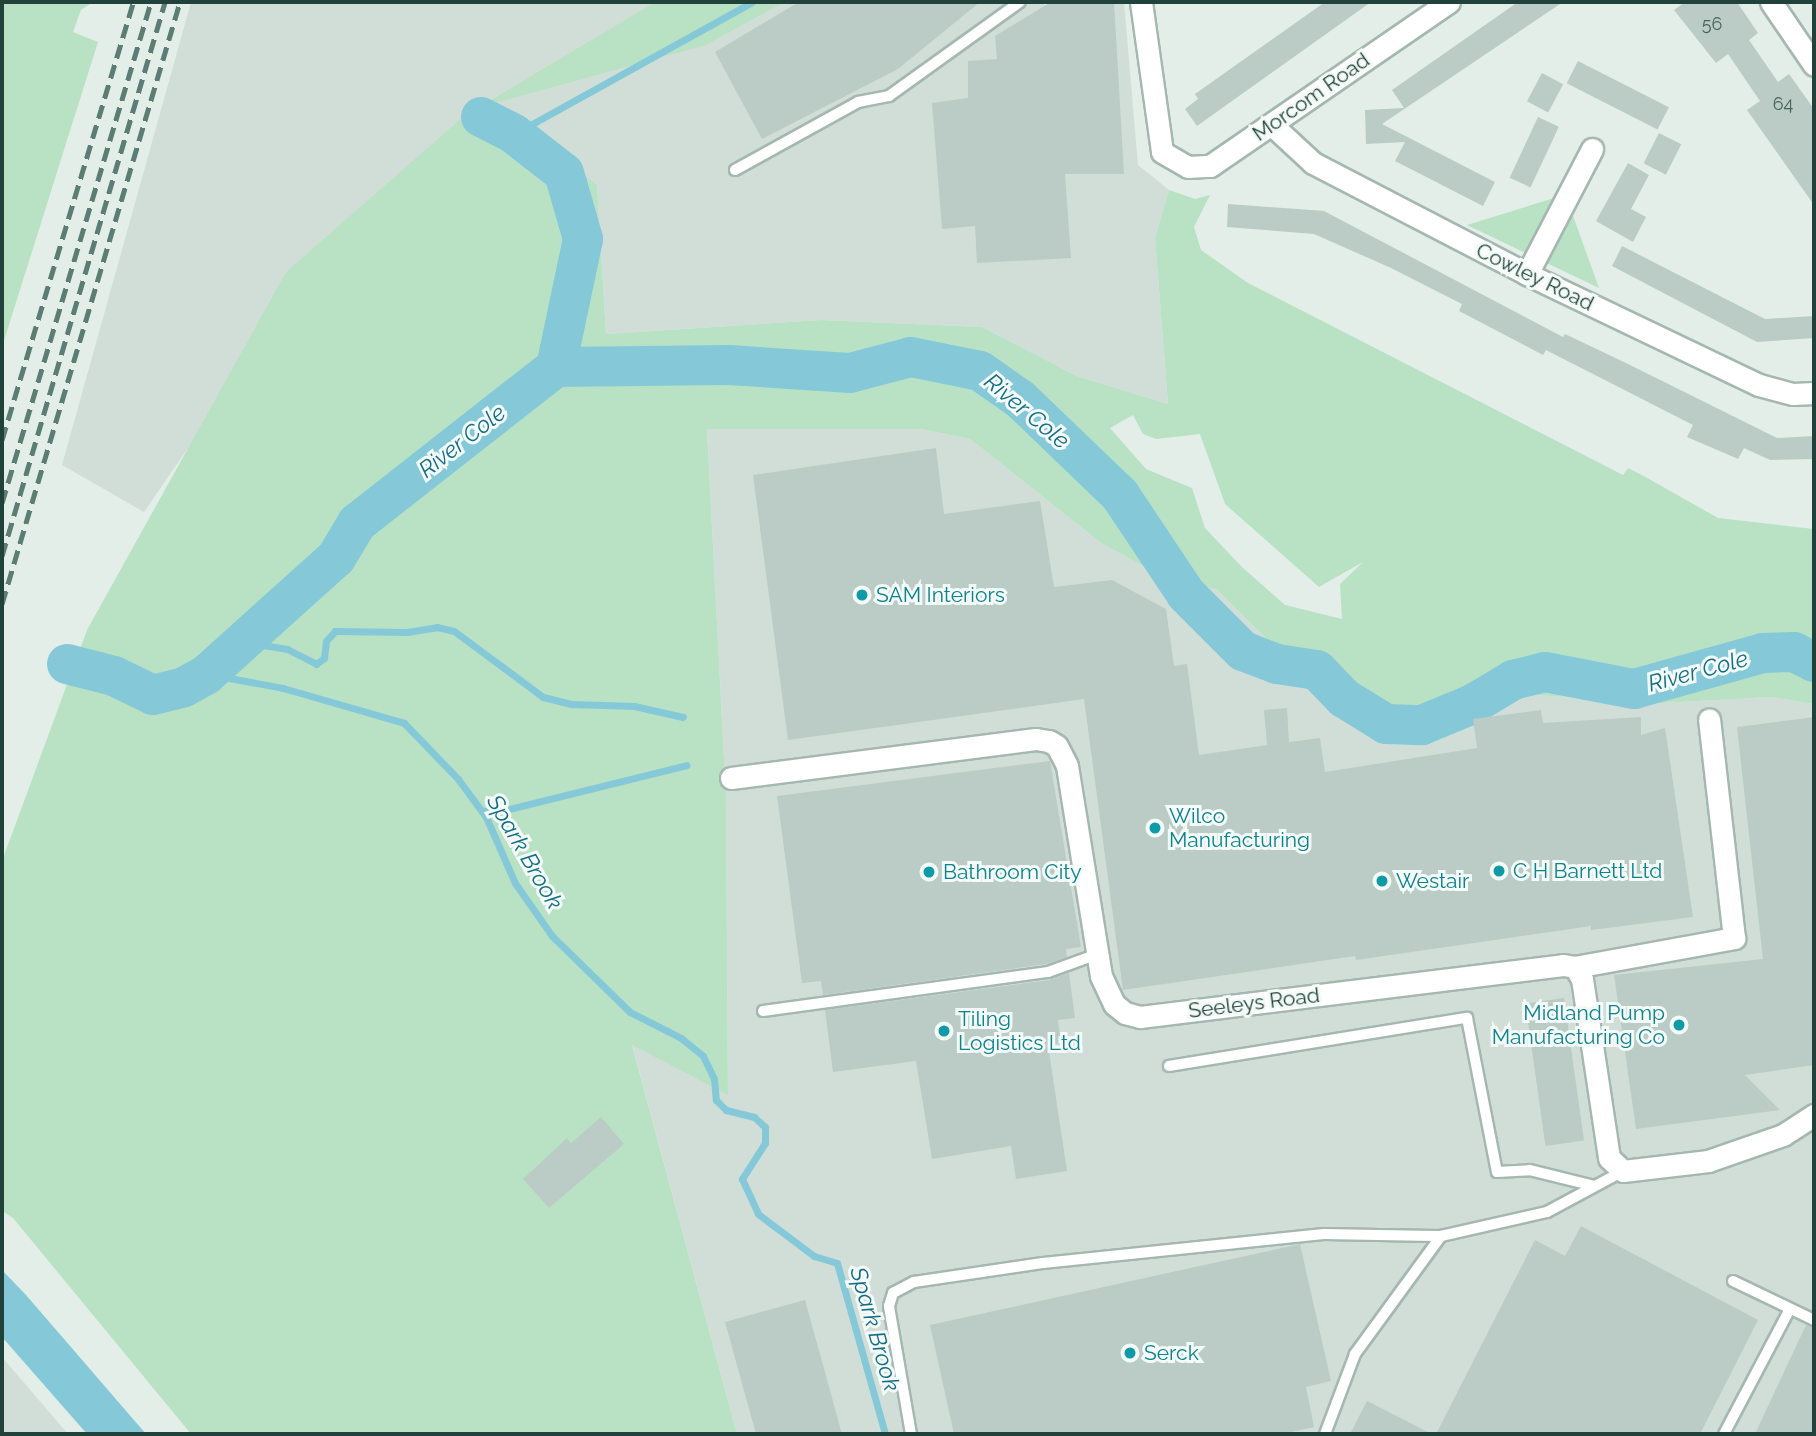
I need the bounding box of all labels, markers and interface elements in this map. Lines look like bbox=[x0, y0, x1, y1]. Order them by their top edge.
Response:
house number: 56 bbox=[1702, 13, 1722, 35]
street label: Morcom Road bbox=[1248, 47, 1374, 147]
house number: 64 bbox=[1773, 93, 1793, 115]
street label: Cowley Road bbox=[1472, 238, 1598, 316]
water label: River Cole bbox=[979, 367, 1075, 455]
water label: River Cole bbox=[413, 398, 511, 484]
place label: SAM Interiors bbox=[876, 582, 1005, 608]
marker: SAM Interiors bbox=[854, 587, 870, 603]
water label: River Cole bbox=[1645, 644, 1751, 698]
water label: Spark Brook bbox=[481, 790, 569, 914]
place label: Wilco Manufacturing bbox=[1169, 803, 1310, 853]
marker: Wilco Manufacturing bbox=[1147, 820, 1163, 836]
place label: C H Barnett Ltd bbox=[1513, 858, 1662, 884]
place label: Bathroom City bbox=[943, 859, 1082, 885]
marker: C H Barnett Ltd bbox=[1491, 863, 1507, 879]
marker: Bathroom City bbox=[921, 864, 937, 880]
place label: Westair bbox=[1396, 868, 1469, 894]
marker: Westair bbox=[1374, 873, 1390, 889]
street label: Seeleys Road bbox=[1187, 982, 1321, 1024]
place label: Midland Pump Manufacturing Co bbox=[1492, 1000, 1665, 1050]
place label: Tiling Logistics Ltd bbox=[958, 1006, 1081, 1056]
marker: Midland Pump Manufacturing Co bbox=[1671, 1017, 1687, 1033]
marker: Tiling Logistics Ltd bbox=[936, 1023, 952, 1039]
water label: Spark Brook bbox=[844, 1264, 906, 1394]
place label: Serck bbox=[1144, 1340, 1199, 1366]
marker: Serck bbox=[1122, 1345, 1138, 1361]

